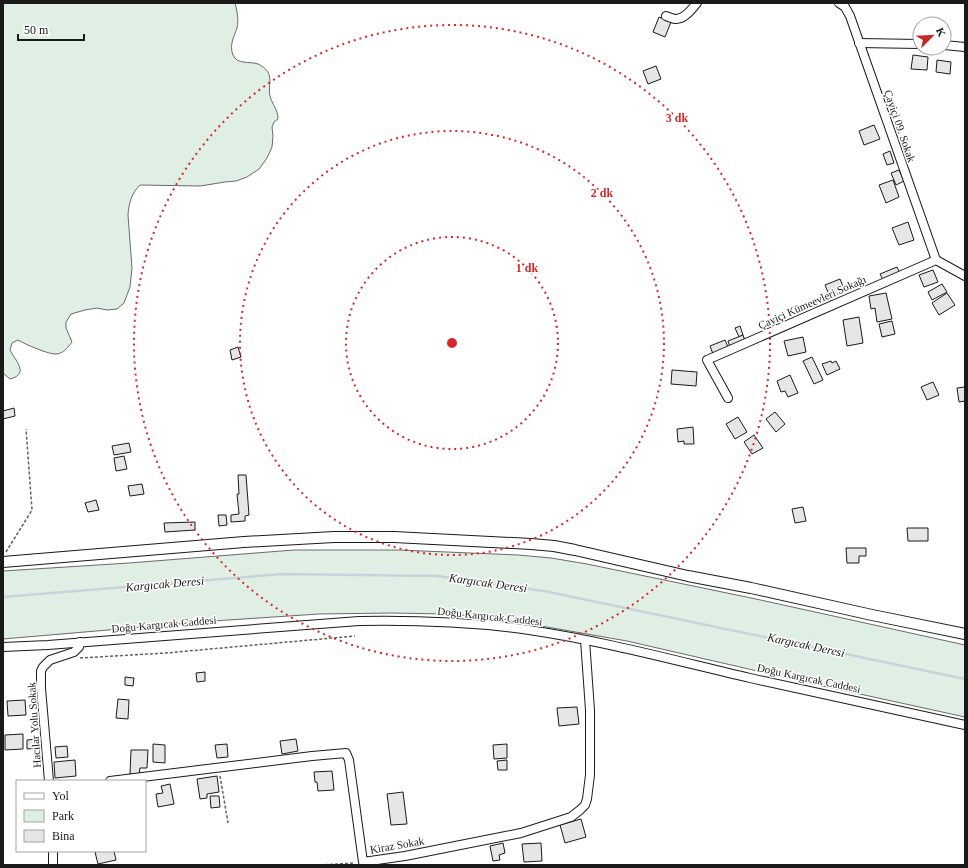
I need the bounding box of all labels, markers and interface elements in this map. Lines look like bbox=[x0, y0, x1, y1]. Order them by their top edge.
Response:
scale bar bbox=[18, 16, 84, 42]
north arrow bbox=[912, 16, 952, 56]
text: 50 m bbox=[24, 23, 49, 37]
text: K bbox=[934, 26, 949, 39]
street label: Çayiçi 09. Sokak bbox=[882, 88, 918, 164]
text: 3 dk bbox=[666, 111, 688, 125]
text: 2 dk bbox=[591, 186, 613, 200]
text: 1 dk bbox=[516, 261, 538, 275]
street label: Çayiçi Kümeevleri Sokağı bbox=[756, 273, 868, 331]
centre of rings bbox=[445, 336, 459, 350]
water label: Kargıcak Deresi bbox=[447, 570, 528, 595]
water label: Kargıcak Deresi bbox=[124, 574, 205, 594]
street label: Doğu Kargıcak Caddesi bbox=[437, 605, 543, 627]
street label: Doğu Kargıcak Caddesi bbox=[111, 613, 217, 635]
water label: Kargıcak Deresi bbox=[765, 630, 846, 660]
street label: Doğu Kargıcak Caddesi bbox=[756, 661, 862, 695]
street label: Hacılar Yolu Sokak bbox=[25, 681, 43, 768]
legend bbox=[16, 780, 146, 852]
text: Yol bbox=[52, 789, 69, 803]
text: Park bbox=[52, 809, 74, 823]
text: Bina bbox=[52, 829, 75, 843]
street label: Kiraz Sokak bbox=[369, 834, 425, 856]

